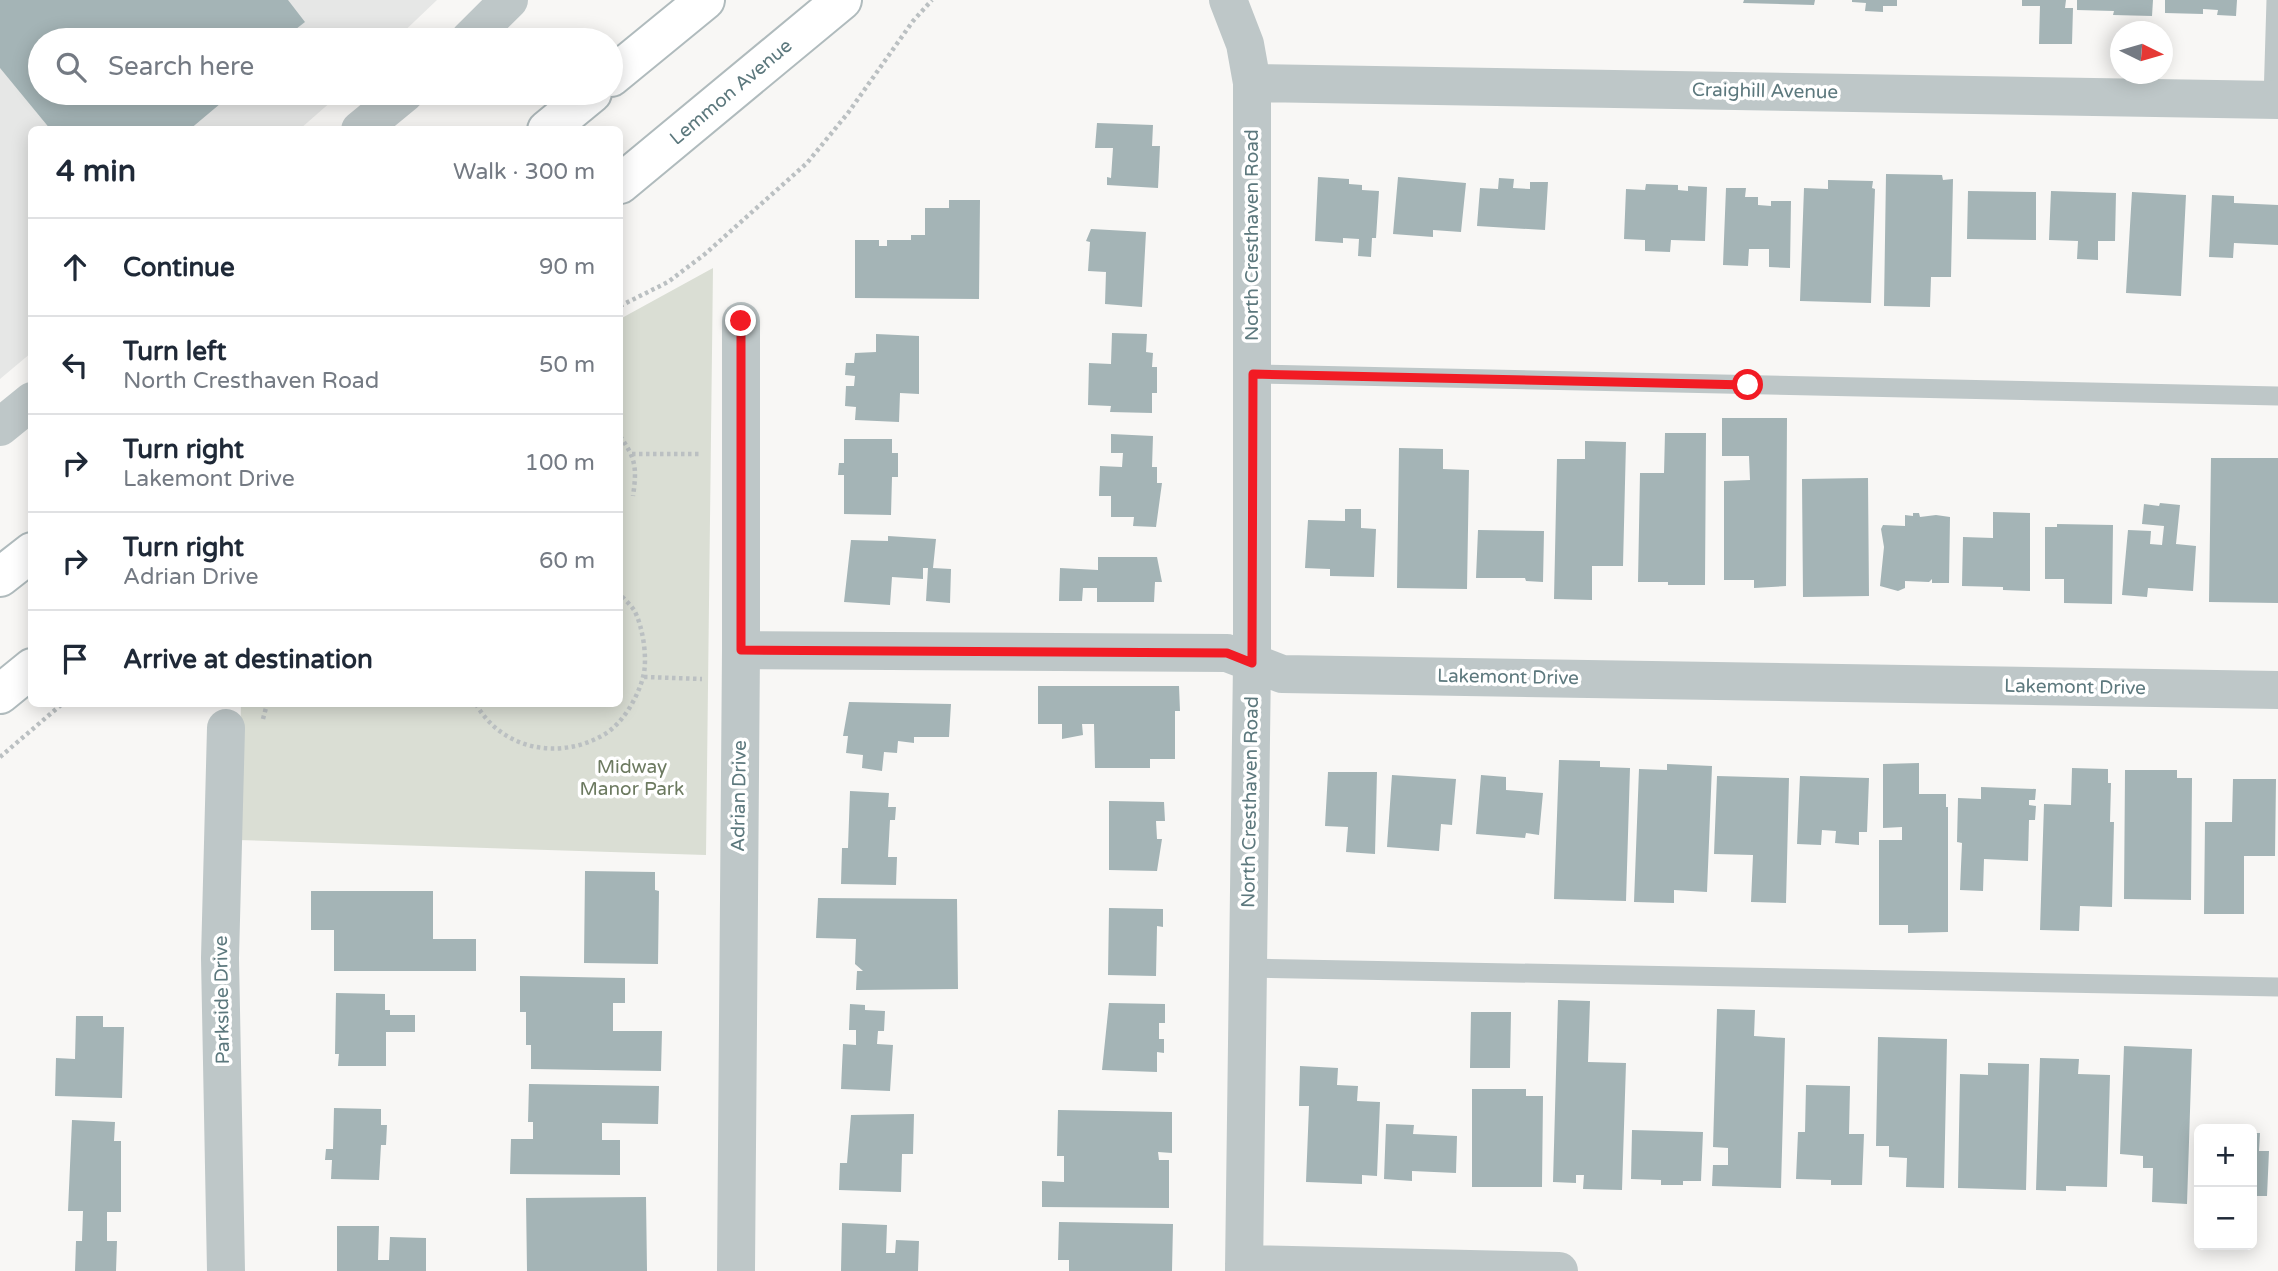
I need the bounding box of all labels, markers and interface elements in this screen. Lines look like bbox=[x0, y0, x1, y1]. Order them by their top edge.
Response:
north arrow bbox=[2110, 21, 2173, 84]
search box bbox=[28, 28, 623, 105]
street label: Lemmon Avenue bbox=[665, 35, 797, 149]
icon: search bbox=[52, 48, 90, 86]
text: Search here bbox=[108, 51, 254, 82]
street label: Craighill Avenue bbox=[1692, 79, 1838, 103]
street label: North Cresthaven Road bbox=[1241, 129, 1263, 341]
text: 4 min bbox=[56, 153, 136, 190]
text: Walk · 300 m bbox=[453, 158, 595, 186]
icon: ahead bbox=[56, 248, 94, 286]
text: Continue bbox=[123, 252, 235, 283]
text: 90 m bbox=[539, 253, 595, 281]
route end bbox=[725, 305, 756, 336]
text: Turn left bbox=[123, 336, 226, 367]
icon: left bbox=[56, 346, 94, 384]
text: 50 m bbox=[539, 351, 595, 379]
text: North Cresthaven Road bbox=[123, 367, 379, 395]
route start bbox=[1732, 369, 1763, 400]
text: Turn right bbox=[123, 434, 244, 465]
icon: right bbox=[56, 444, 94, 482]
text: 100 m bbox=[525, 449, 595, 477]
text: Lakemont Drive bbox=[123, 465, 295, 493]
text: Turn right bbox=[123, 532, 244, 563]
icon: right bbox=[56, 542, 94, 580]
text: 60 m bbox=[539, 547, 595, 575]
text: Adrian Drive bbox=[123, 563, 259, 591]
icon: arrive bbox=[56, 640, 94, 678]
text: Arrive at destination bbox=[123, 644, 373, 675]
street label: Lakemont Drive bbox=[1437, 665, 1579, 689]
street label: Lakemont Drive bbox=[2004, 675, 2146, 699]
street label: North Cresthaven Road bbox=[1237, 696, 1263, 908]
street label: Adrian Drive bbox=[727, 740, 751, 852]
park label: Midway Manor Park bbox=[580, 756, 684, 800]
street label: Parkside Drive bbox=[210, 935, 234, 1065]
map controls bbox=[2194, 1124, 2257, 1250]
button: + bbox=[2194, 1124, 2257, 1187]
button: − bbox=[2194, 1187, 2257, 1250]

